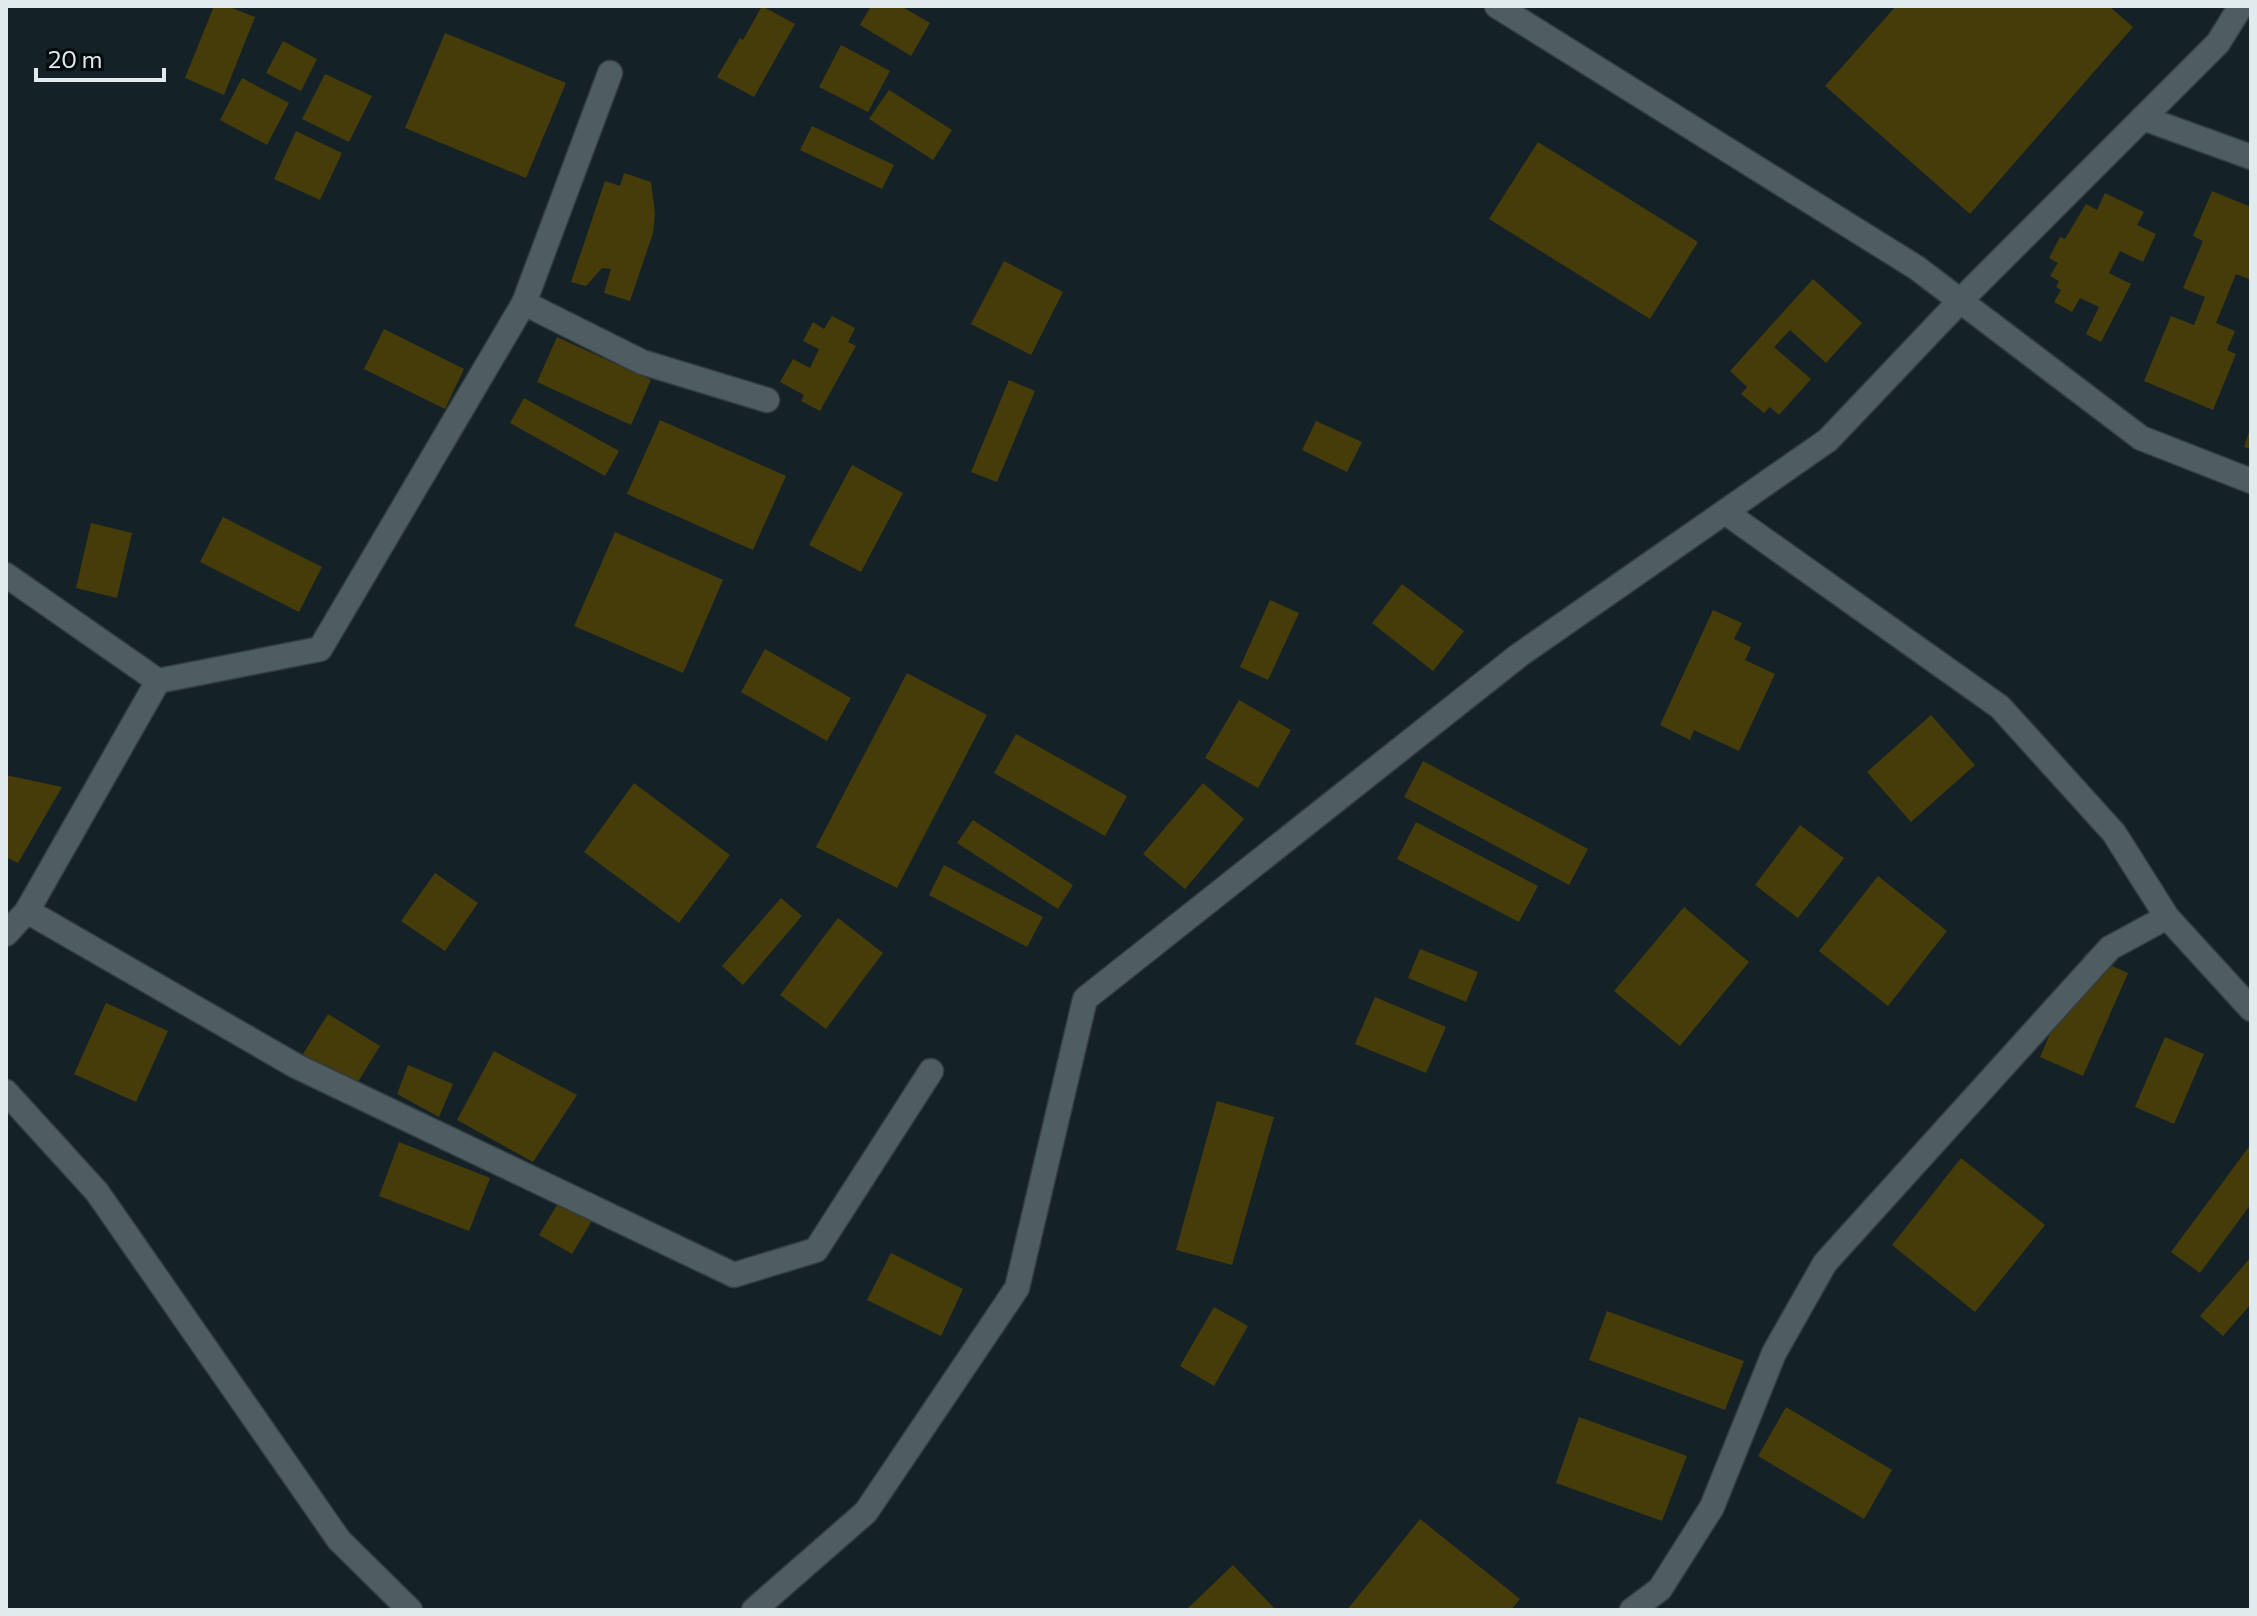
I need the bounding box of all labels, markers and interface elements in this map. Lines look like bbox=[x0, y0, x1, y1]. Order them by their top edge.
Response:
scale bar bbox=[36, 32, 164, 82]
text: 20 m bbox=[48, 44, 102, 73]

